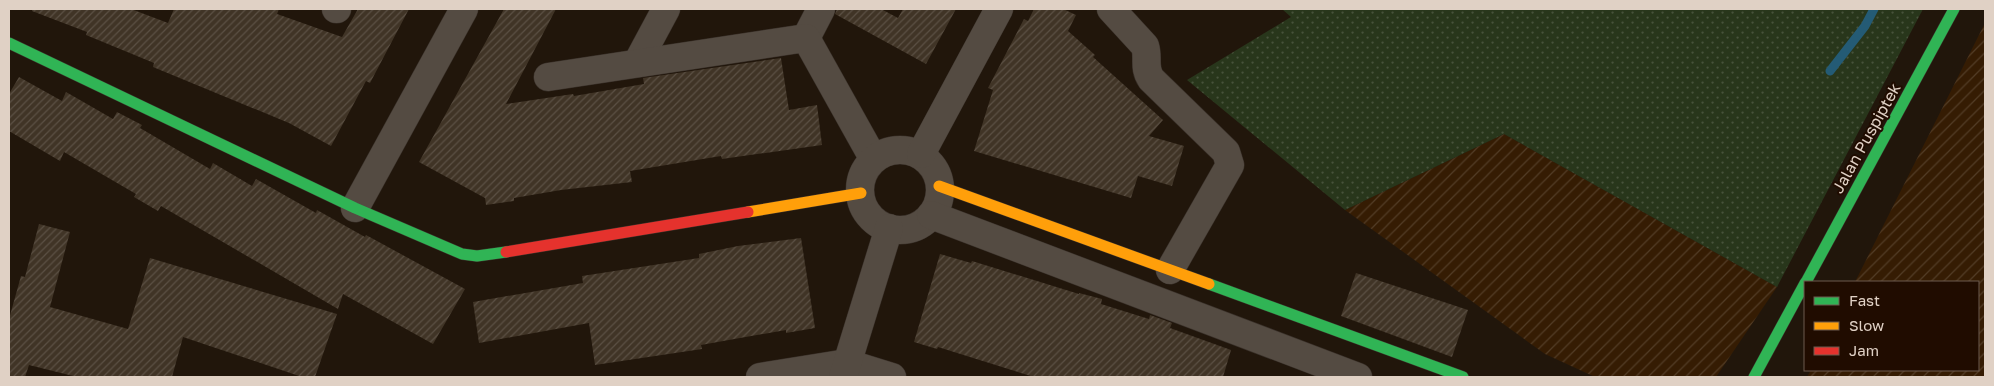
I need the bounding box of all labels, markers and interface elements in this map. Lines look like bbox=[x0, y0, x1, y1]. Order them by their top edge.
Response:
street label: Jalan Puspiptek bbox=[1827, 79, 1905, 197]
legend bbox=[1804, 281, 1979, 371]
text: Fast bbox=[1849, 291, 1880, 309]
text: Slow bbox=[1849, 316, 1884, 334]
text: Jam bbox=[1849, 341, 1879, 359]

